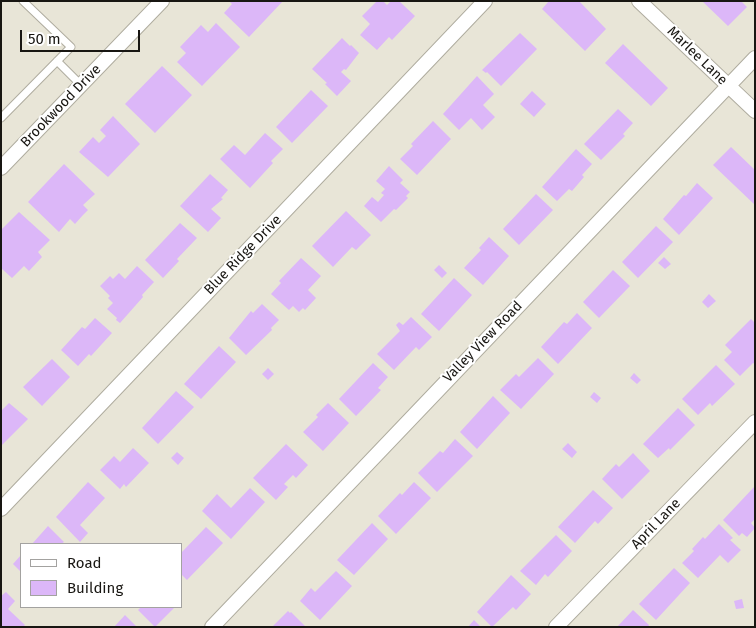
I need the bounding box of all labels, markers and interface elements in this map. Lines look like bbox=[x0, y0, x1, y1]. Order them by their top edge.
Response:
scale bar bbox=[22, 20, 142, 52]
street label: Marlee Lane bbox=[663, 23, 731, 89]
text: 50 m bbox=[28, 30, 61, 48]
street label: Brookwood Drive bbox=[17, 61, 105, 151]
street label: Blue Ridge Drive bbox=[201, 212, 285, 298]
street label: Valley View Road bbox=[440, 298, 526, 386]
street label: April Lane bbox=[628, 495, 684, 553]
legend bbox=[20, 543, 182, 608]
text: Road bbox=[67, 554, 102, 572]
text: Building bbox=[67, 579, 123, 597]

